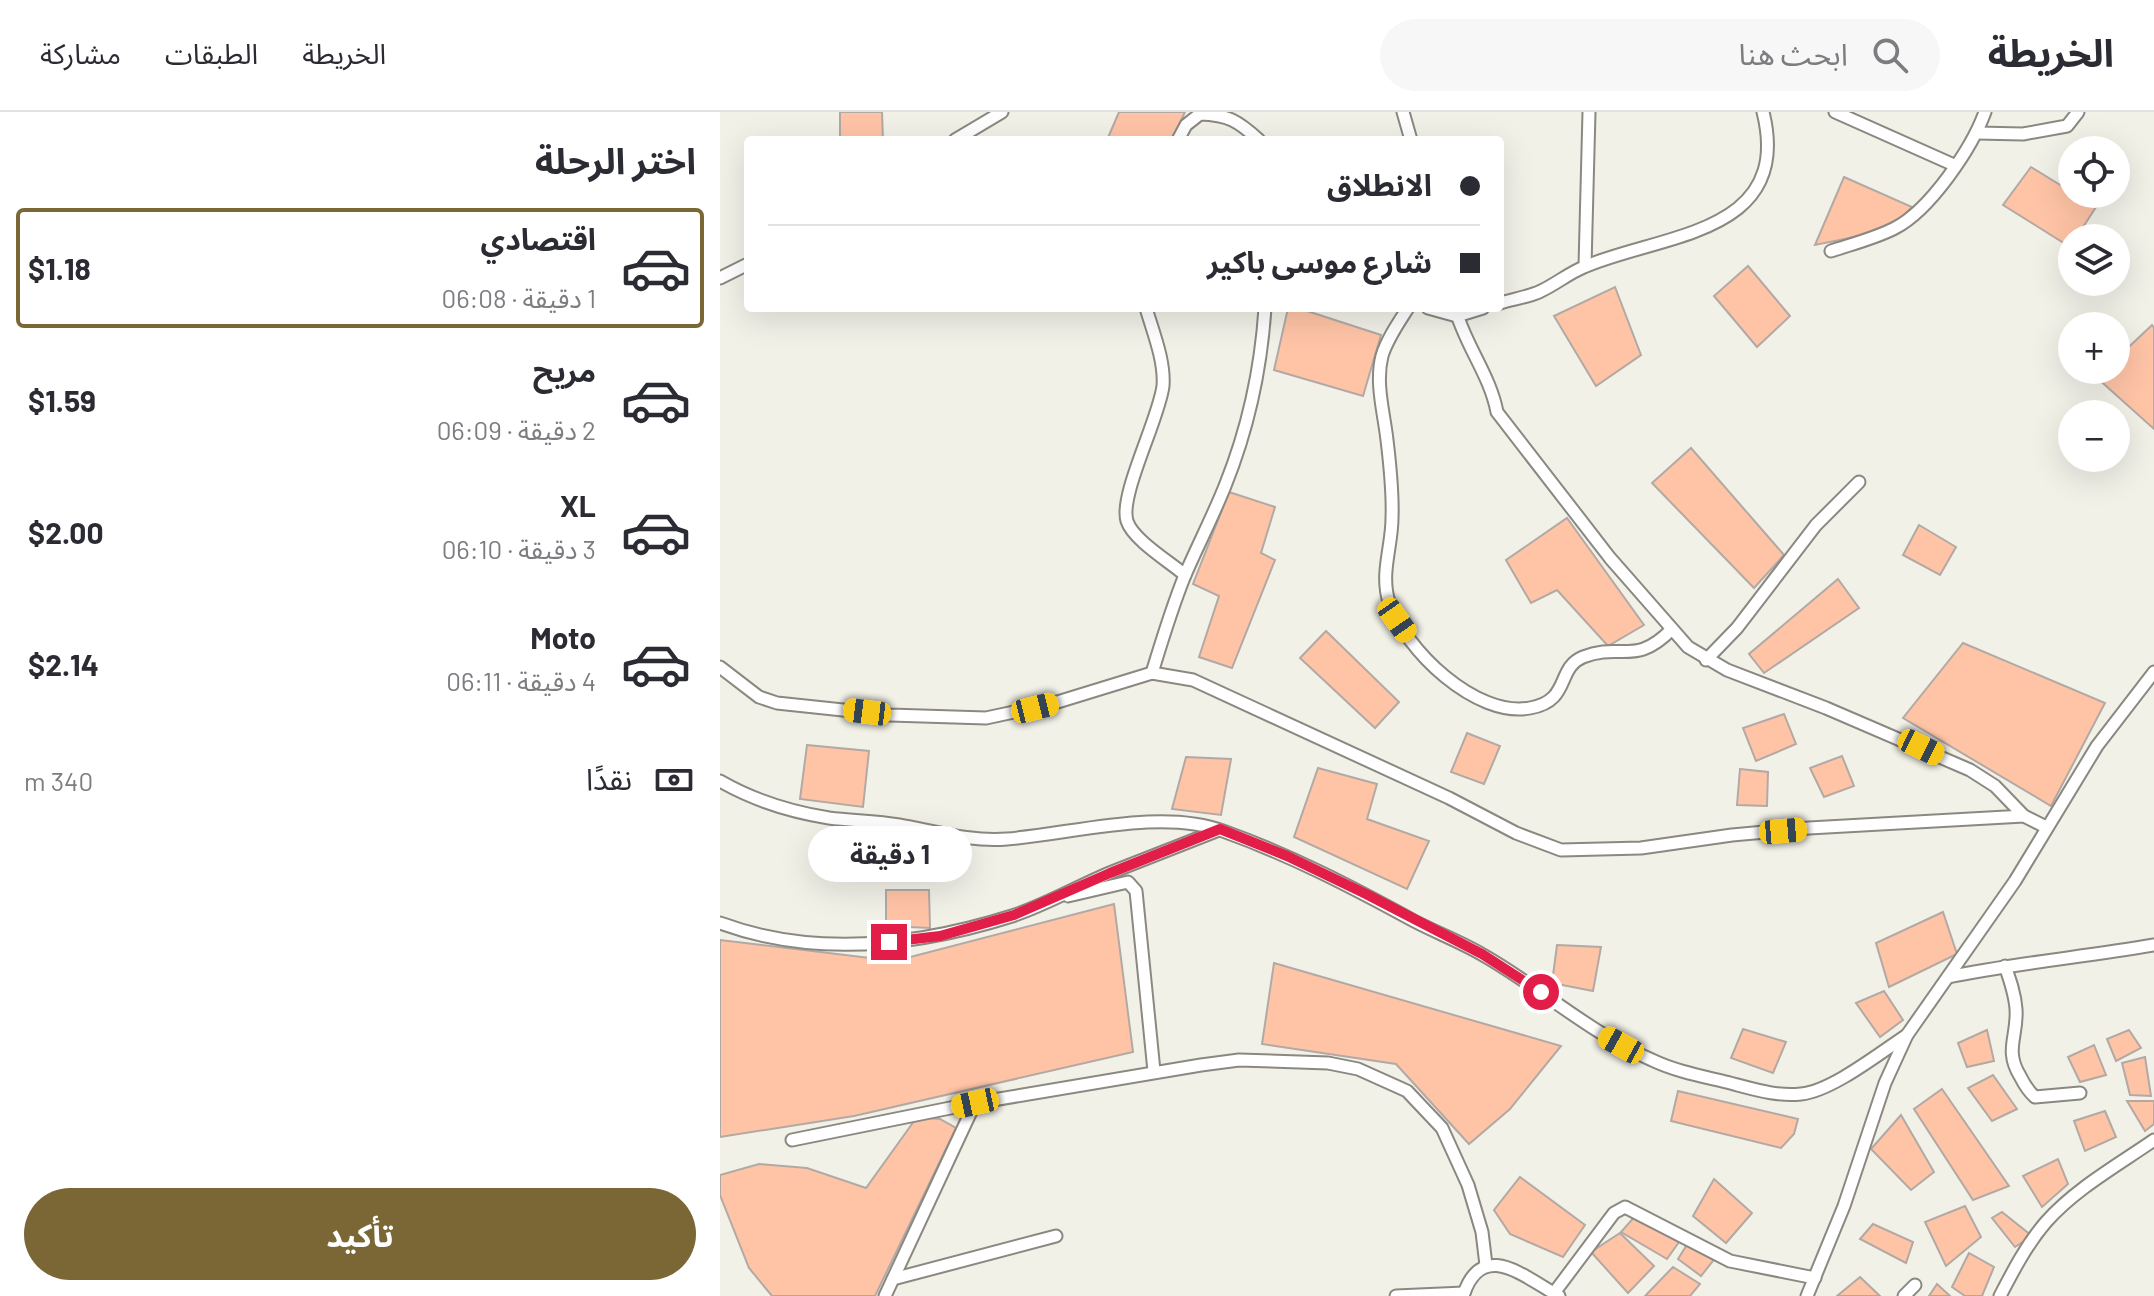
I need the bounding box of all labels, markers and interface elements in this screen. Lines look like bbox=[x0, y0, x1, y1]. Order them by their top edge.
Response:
search box bbox=[1380, 19, 1940, 91]
text: الخريطة bbox=[1988, 29, 2114, 75]
icon: search bbox=[1868, 33, 1912, 77]
text: ابحث هنا bbox=[1738, 35, 1848, 71]
text: مشاركة bbox=[40, 36, 121, 70]
text: الطبقات bbox=[165, 36, 258, 70]
text: الخريطة bbox=[302, 36, 386, 70]
map controls bbox=[2058, 136, 2130, 472]
button: locate bbox=[2058, 136, 2130, 208]
text: اختر الرحلة bbox=[535, 138, 696, 181]
text: الانطلاق bbox=[1327, 166, 1432, 202]
text: اقتصادي bbox=[481, 220, 596, 256]
button: layers bbox=[2058, 224, 2130, 296]
icon: car bbox=[620, 232, 692, 304]
text: شارع موسى باكير bbox=[1207, 243, 1432, 279]
text: $1.18 bbox=[28, 250, 91, 286]
text: 1 دقيقة · 06:08 bbox=[441, 282, 596, 313]
button: + bbox=[2058, 312, 2130, 384]
text: مريح bbox=[533, 352, 596, 388]
icon: car bbox=[620, 364, 692, 436]
text: $1.59 bbox=[28, 382, 96, 418]
button: − bbox=[2058, 400, 2130, 472]
text: 2 دقيقة · 06:09 bbox=[437, 414, 596, 445]
text: XL bbox=[560, 487, 596, 523]
icon: car bbox=[620, 496, 692, 568]
text: $2.00 bbox=[28, 514, 103, 550]
text: 3 دقيقة · 06:10 bbox=[442, 533, 596, 564]
car bbox=[1373, 593, 1421, 647]
text: Moto bbox=[530, 619, 596, 655]
icon: car bbox=[620, 628, 692, 700]
text: $2.14 bbox=[28, 646, 99, 682]
text: 4 دقيقة · 06:11 bbox=[446, 665, 596, 696]
car bbox=[1009, 691, 1061, 725]
car bbox=[842, 697, 892, 727]
car bbox=[1894, 726, 1948, 768]
icon: cash bbox=[652, 758, 696, 802]
text: نقدًا bbox=[586, 760, 632, 796]
text: 340 m bbox=[24, 765, 93, 796]
car bbox=[1758, 817, 1808, 845]
callout: 1 دقيقة bbox=[807, 826, 971, 882]
text: 1 دقيقة bbox=[850, 838, 930, 869]
route end bbox=[871, 924, 907, 960]
route start bbox=[1523, 974, 1559, 1010]
car bbox=[1594, 1023, 1648, 1067]
car bbox=[949, 1086, 1001, 1120]
button: تأكيد bbox=[24, 1188, 696, 1280]

